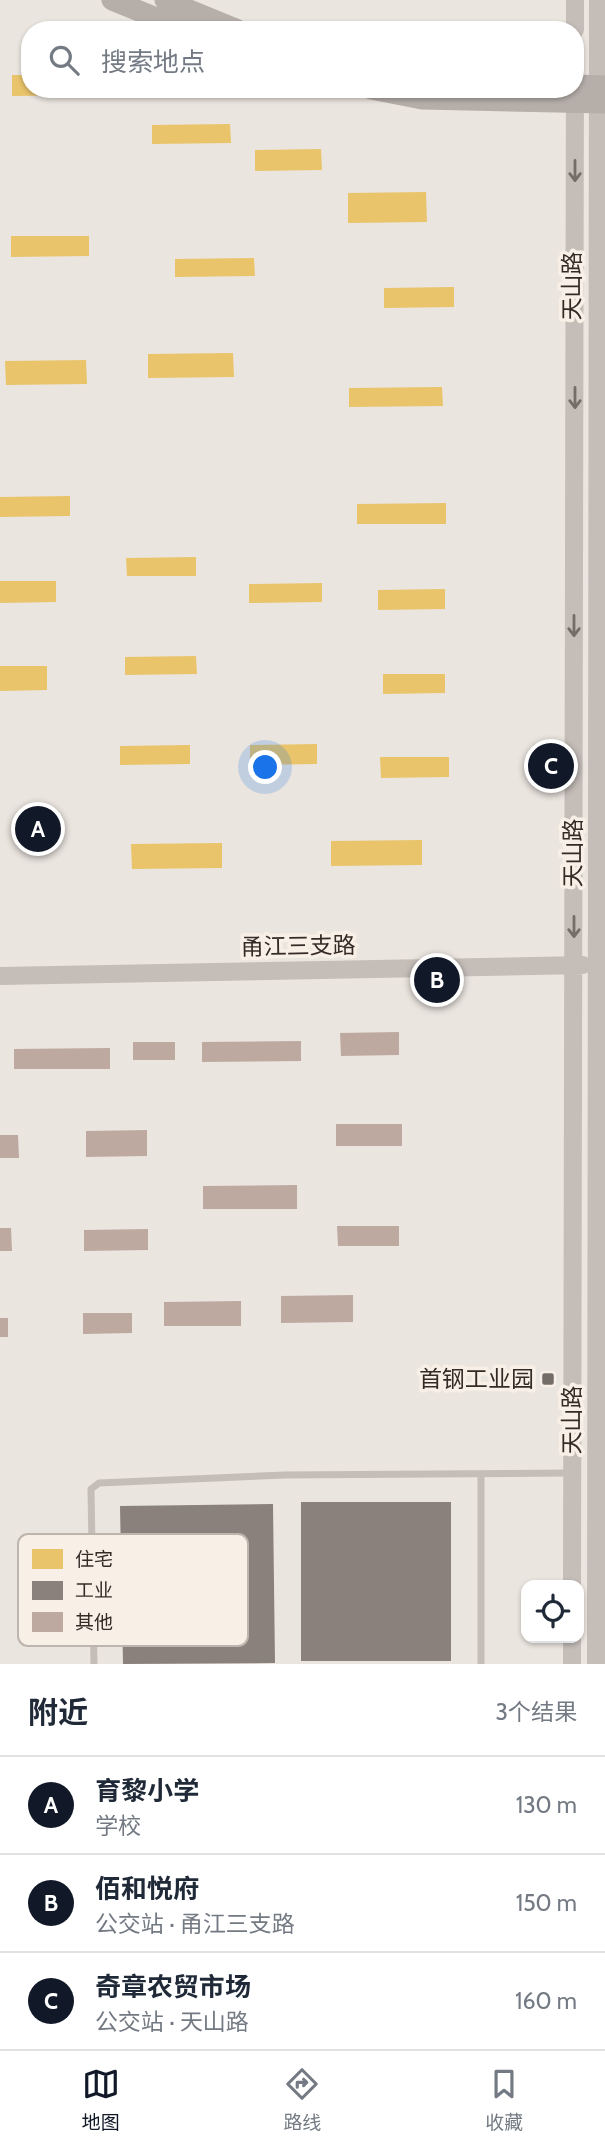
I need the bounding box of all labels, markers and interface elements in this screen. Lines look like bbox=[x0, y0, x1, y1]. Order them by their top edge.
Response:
search box bbox=[21, 21, 584, 98]
icon: search bbox=[45, 41, 83, 79]
text: 搜索地点 bbox=[101, 46, 205, 78]
one-way arrow bbox=[568, 159, 582, 182]
street label: 天山路 bbox=[558, 252, 586, 321]
one-way arrow bbox=[568, 386, 582, 409]
one-way arrow bbox=[567, 614, 581, 637]
pin: C bbox=[528, 740, 574, 792]
your location bbox=[248, 750, 282, 784]
pin: A bbox=[15, 803, 61, 855]
street label: 天山路 bbox=[559, 819, 587, 888]
one-way arrow bbox=[567, 915, 581, 938]
street label: 甬江三支路 bbox=[240, 931, 356, 961]
pin: B bbox=[414, 954, 460, 1006]
place label: 首钢工业园 bbox=[419, 1365, 534, 1393]
marker: 首钢工业园 bbox=[540, 1371, 556, 1387]
street label: 天山路 bbox=[558, 1386, 586, 1455]
legend bbox=[18, 1534, 248, 1646]
text: 住宅 bbox=[75, 1548, 113, 1571]
text: 工业 bbox=[75, 1579, 113, 1602]
map controls bbox=[521, 1580, 584, 1643]
button: locate bbox=[521, 1580, 584, 1643]
text: 其他 bbox=[75, 1611, 113, 1634]
text: 附近 bbox=[28, 1694, 88, 1731]
text: 3个结果 bbox=[496, 1698, 577, 1726]
text: 育黎小学 bbox=[95, 1775, 199, 1807]
text: A bbox=[44, 1791, 58, 1819]
text: 130 m bbox=[516, 1791, 577, 1819]
text: 学校 bbox=[95, 1812, 141, 1840]
text: 佰和悦府 bbox=[95, 1873, 199, 1905]
text: B bbox=[44, 1889, 58, 1917]
text: 150 m bbox=[516, 1889, 577, 1917]
text: 公交站 · 甬江三支路 bbox=[95, 1910, 295, 1938]
text: 奇章农贸市场 bbox=[95, 1971, 251, 2003]
text: C bbox=[44, 1987, 58, 2015]
text: 160 m bbox=[515, 1987, 577, 2015]
text: 公交站 · 天山路 bbox=[95, 2008, 249, 2036]
tab: 地图 bbox=[82, 2065, 120, 2134]
tab: 路线 bbox=[283, 2065, 321, 2134]
tab: 收藏 bbox=[485, 2065, 523, 2134]

